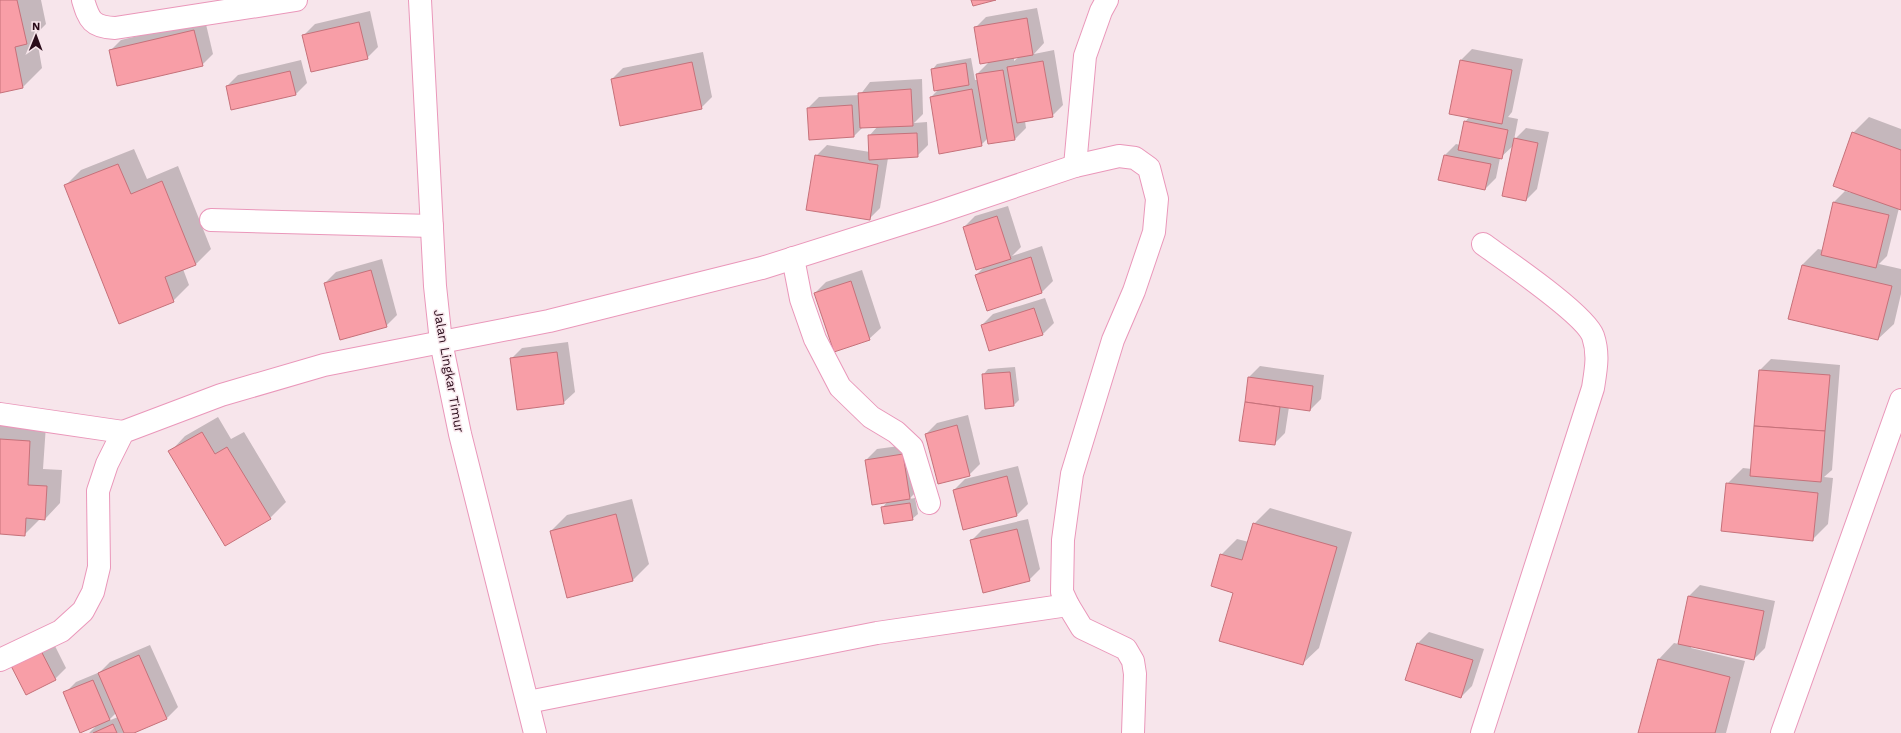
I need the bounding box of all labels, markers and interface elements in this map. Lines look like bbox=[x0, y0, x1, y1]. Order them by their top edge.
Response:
north arrow bbox=[16, 16, 56, 56]
text: N bbox=[32, 20, 40, 33]
street label: Jalan Lingkar Timur bbox=[431, 308, 467, 434]

